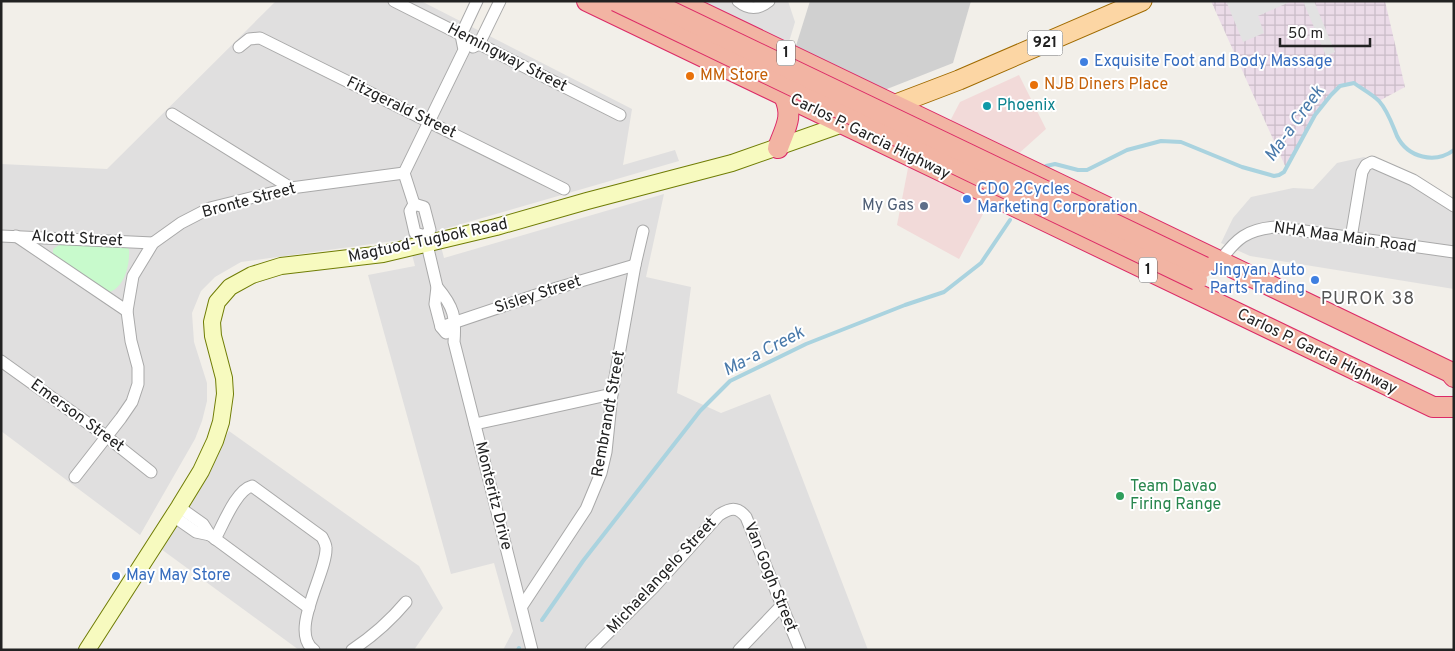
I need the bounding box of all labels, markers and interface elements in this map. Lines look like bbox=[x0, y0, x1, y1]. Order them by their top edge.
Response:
scale bar bbox=[1280, 15, 1370, 47]
street label: Hemingway Street bbox=[444, 19, 570, 97]
text: 50 m bbox=[1288, 25, 1323, 44]
road number: 921 bbox=[1028, 30, 1062, 56]
road number: 1 bbox=[777, 40, 795, 66]
place label: Exquisite Foot and Body Massage bbox=[1094, 52, 1332, 72]
marker: Exquisite Foot and Body Massage bbox=[1078, 56, 1090, 68]
place label: MM Store bbox=[700, 66, 768, 86]
marker: MM Store bbox=[684, 70, 696, 82]
street label: Fitzgerald Street bbox=[343, 73, 459, 143]
place label: NJB Diners Place bbox=[1044, 75, 1168, 95]
marker: NJB Diners Place bbox=[1028, 79, 1040, 91]
water label: Ma-a Creek bbox=[1260, 81, 1331, 167]
street label: Carlos P. Garcia Highway bbox=[787, 90, 953, 184]
place label: Phoenix bbox=[997, 96, 1056, 116]
marker: Phoenix bbox=[981, 100, 993, 112]
street label: Bronte Street bbox=[200, 179, 298, 223]
place label: CDO 2Cycles Marketing Corporation bbox=[977, 180, 1138, 218]
marker: CDO 2Cycles Marketing Corporation bbox=[961, 193, 973, 205]
place label: My Gas bbox=[862, 196, 914, 216]
marker: My Gas bbox=[918, 200, 930, 212]
street label: Magtuod-Tugbok Road bbox=[346, 214, 510, 268]
street label: NHA Maa Main Road bbox=[1272, 218, 1418, 258]
street label: Alcott Street bbox=[31, 227, 123, 251]
road number: 1 bbox=[1139, 258, 1157, 282]
place label: Jingyan Auto Parts Trading bbox=[1210, 261, 1305, 299]
street label: Sisley Street bbox=[492, 272, 584, 318]
marker: Jingyan Auto Parts Trading bbox=[1309, 274, 1321, 286]
district label: PUROK 38 bbox=[1321, 288, 1415, 311]
street label: Carlos P. Garcia Highway bbox=[1234, 305, 1400, 399]
water label: Ma-a Creek bbox=[719, 321, 809, 382]
street label: Rembrandt Street bbox=[588, 349, 630, 479]
street label: Emerson Street bbox=[26, 375, 128, 457]
street label: Monteritz Drive bbox=[470, 440, 516, 552]
place label: Team Davao Firing Range bbox=[1130, 477, 1221, 515]
marker: Team Davao Firing Range bbox=[1114, 490, 1126, 502]
street label: Michaelangelo Street bbox=[603, 514, 721, 638]
street label: Van Gogh Street bbox=[739, 519, 801, 635]
place label: May May Store bbox=[126, 566, 231, 586]
marker: May May Store bbox=[110, 570, 122, 582]

